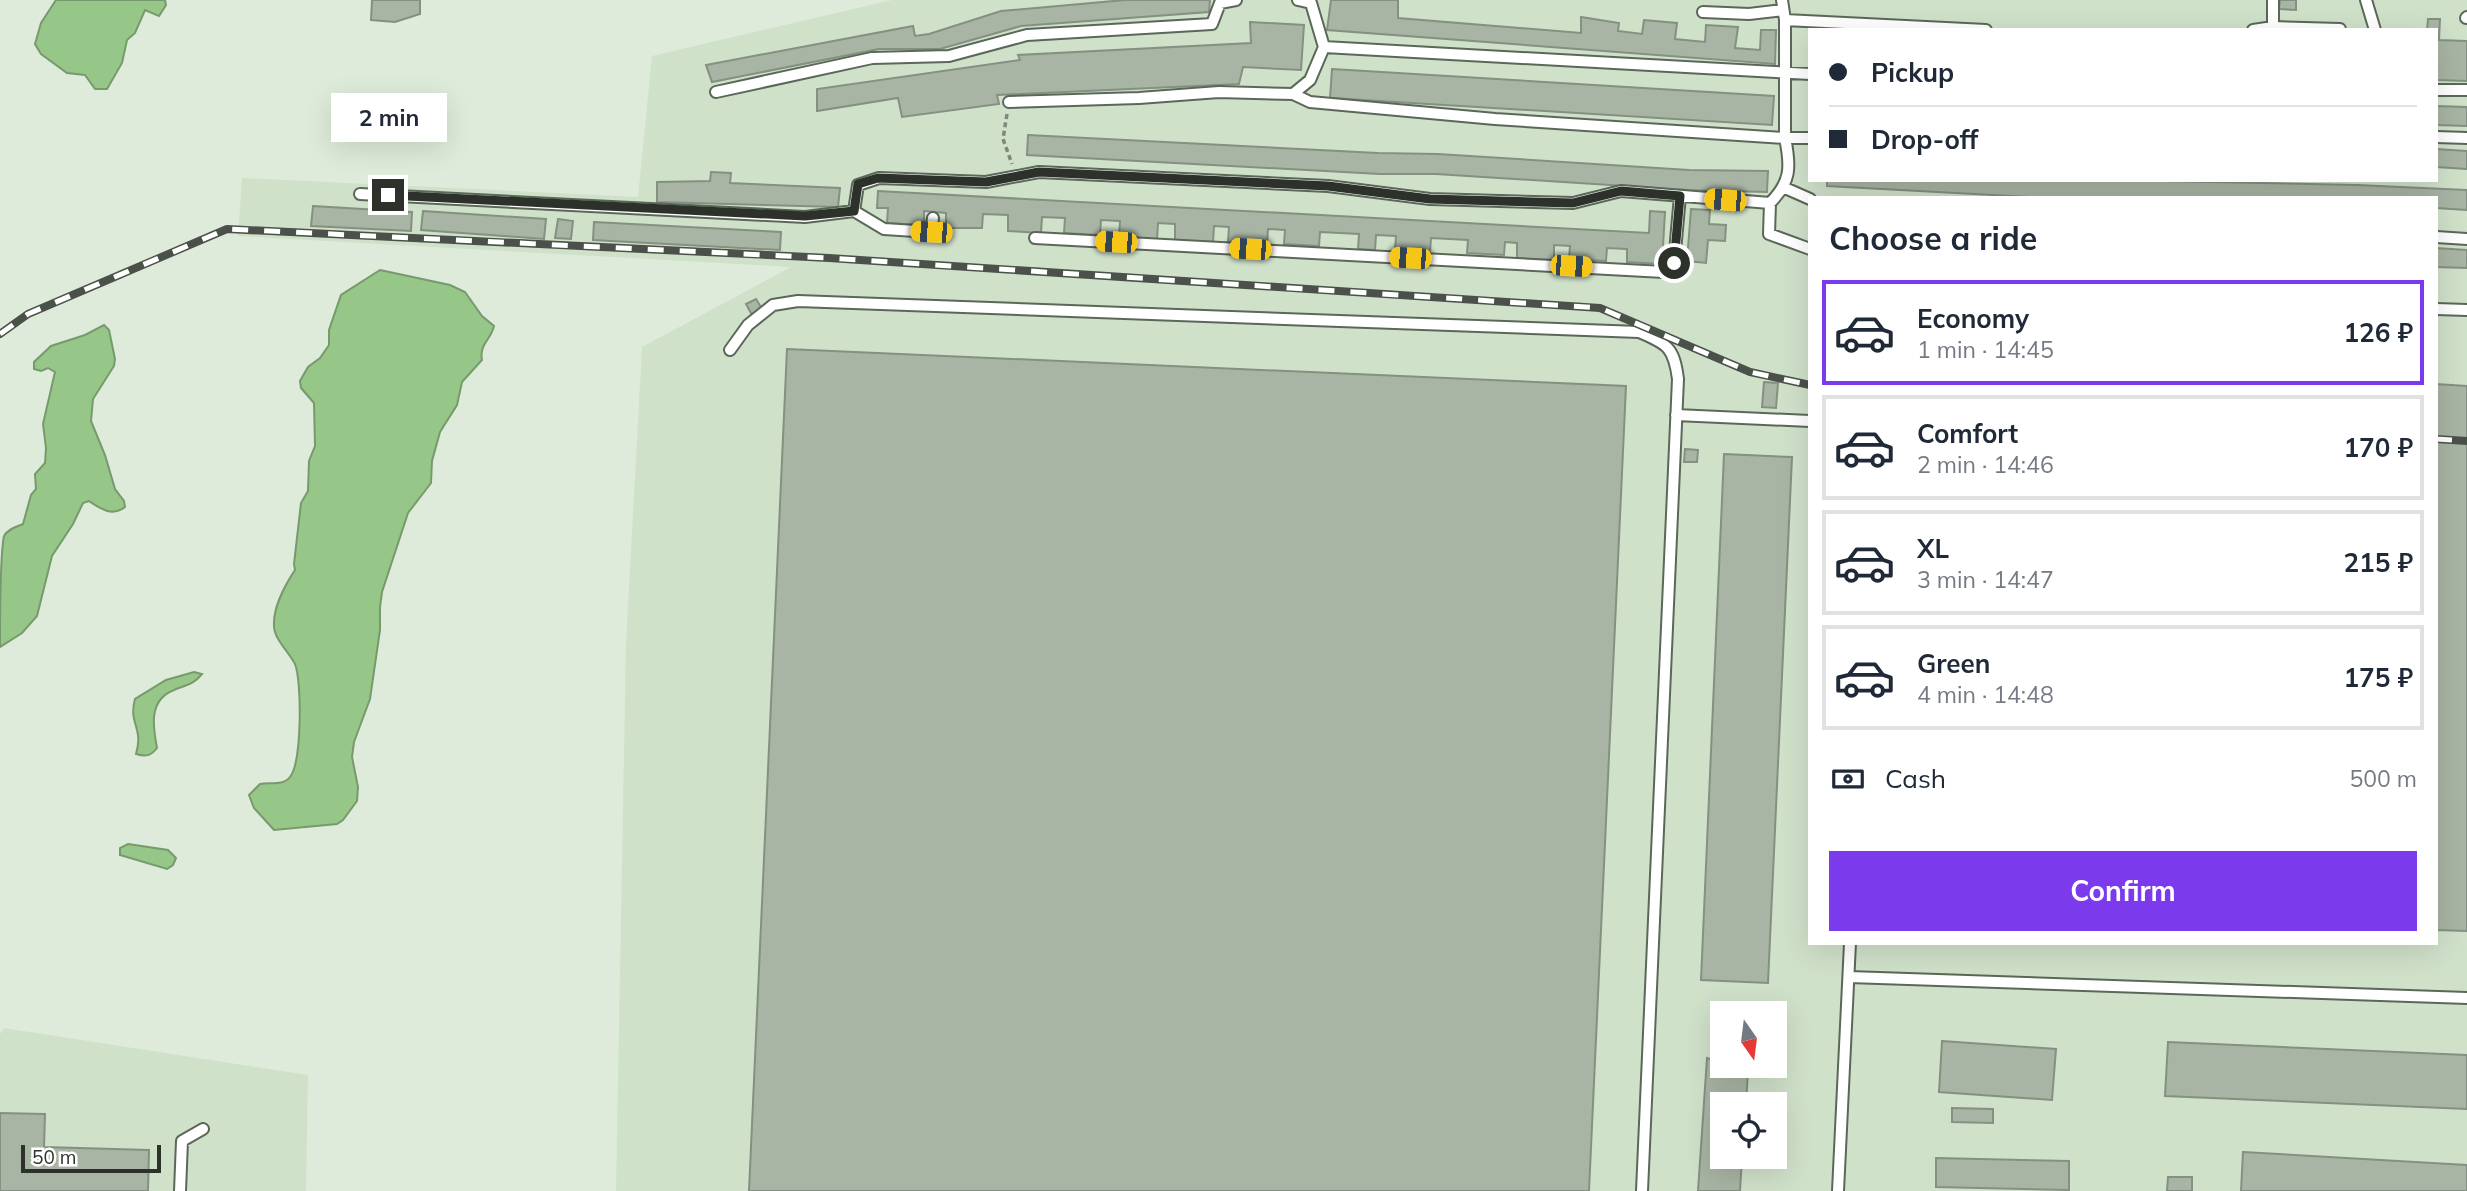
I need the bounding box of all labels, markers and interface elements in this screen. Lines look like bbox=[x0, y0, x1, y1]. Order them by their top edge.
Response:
text: Pickup bbox=[1871, 56, 1954, 89]
callout: 2 min bbox=[330, 94, 446, 142]
text: 2 min bbox=[359, 103, 419, 132]
text: Drop-off bbox=[1871, 123, 1978, 156]
route end bbox=[372, 179, 404, 211]
car bbox=[1704, 188, 1747, 212]
text: Choose a ride bbox=[1829, 218, 2037, 258]
car bbox=[910, 220, 953, 244]
car bbox=[1095, 230, 1138, 254]
car bbox=[1229, 237, 1272, 261]
car bbox=[1389, 246, 1432, 270]
route start bbox=[1658, 247, 1690, 279]
car bbox=[1550, 254, 1593, 278]
icon: car bbox=[1833, 301, 1896, 364]
text: Economy bbox=[1917, 302, 2029, 335]
text: 126 ₽ bbox=[2343, 316, 2413, 349]
text: 1 min · 14:45 bbox=[1917, 335, 2054, 364]
icon: car bbox=[1833, 416, 1896, 479]
text: Comfort bbox=[1917, 417, 2018, 450]
text: 170 ₽ bbox=[2343, 431, 2413, 464]
text: 2 min · 14:46 bbox=[1917, 450, 2054, 479]
icon: car bbox=[1833, 531, 1896, 594]
text: XL bbox=[1917, 532, 1949, 565]
text: 215 ₽ bbox=[2343, 546, 2413, 579]
text: 3 min · 14:47 bbox=[1917, 565, 2054, 594]
icon: car bbox=[1833, 646, 1896, 709]
text: Green bbox=[1917, 647, 1990, 680]
text: 175 ₽ bbox=[2343, 661, 2413, 694]
text: 4 min · 14:48 bbox=[1917, 680, 2054, 709]
icon: cash bbox=[1829, 760, 1867, 798]
text: Cash bbox=[1885, 762, 1946, 795]
text: 500 m bbox=[2349, 764, 2417, 793]
button: Confirm bbox=[1829, 851, 2417, 931]
north arrow bbox=[1710, 1001, 1787, 1078]
map controls bbox=[1710, 1001, 1787, 1169]
button: locate bbox=[1710, 1092, 1787, 1169]
scale bar bbox=[21, 1142, 161, 1174]
text: 50 m bbox=[32, 1145, 76, 1169]

